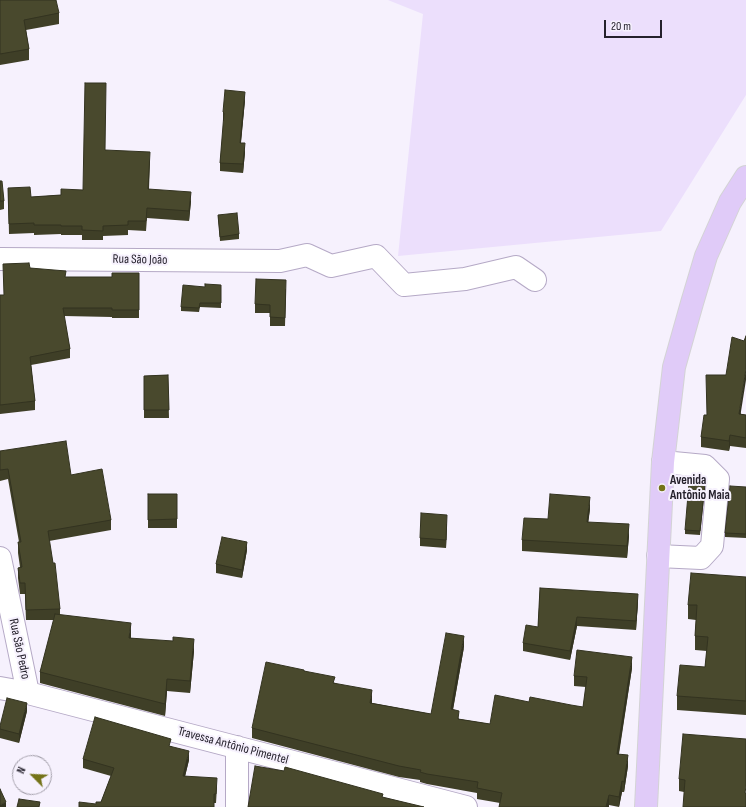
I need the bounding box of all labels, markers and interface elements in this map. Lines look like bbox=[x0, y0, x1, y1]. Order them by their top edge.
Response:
scale bar bbox=[606, 12, 664, 38]
text: 20 m bbox=[611, 19, 631, 34]
street label: Rua São João bbox=[112, 252, 168, 268]
place label: Avenida Antônio Maia bbox=[670, 473, 730, 504]
marker: Avenida Antônio Maia bbox=[657, 483, 667, 493]
street label: Rua São Pedro bbox=[5, 617, 33, 681]
street label: Travessa Antônio Pimentel bbox=[176, 724, 290, 768]
north arrow bbox=[12, 755, 52, 795]
text: N bbox=[14, 765, 29, 776]

